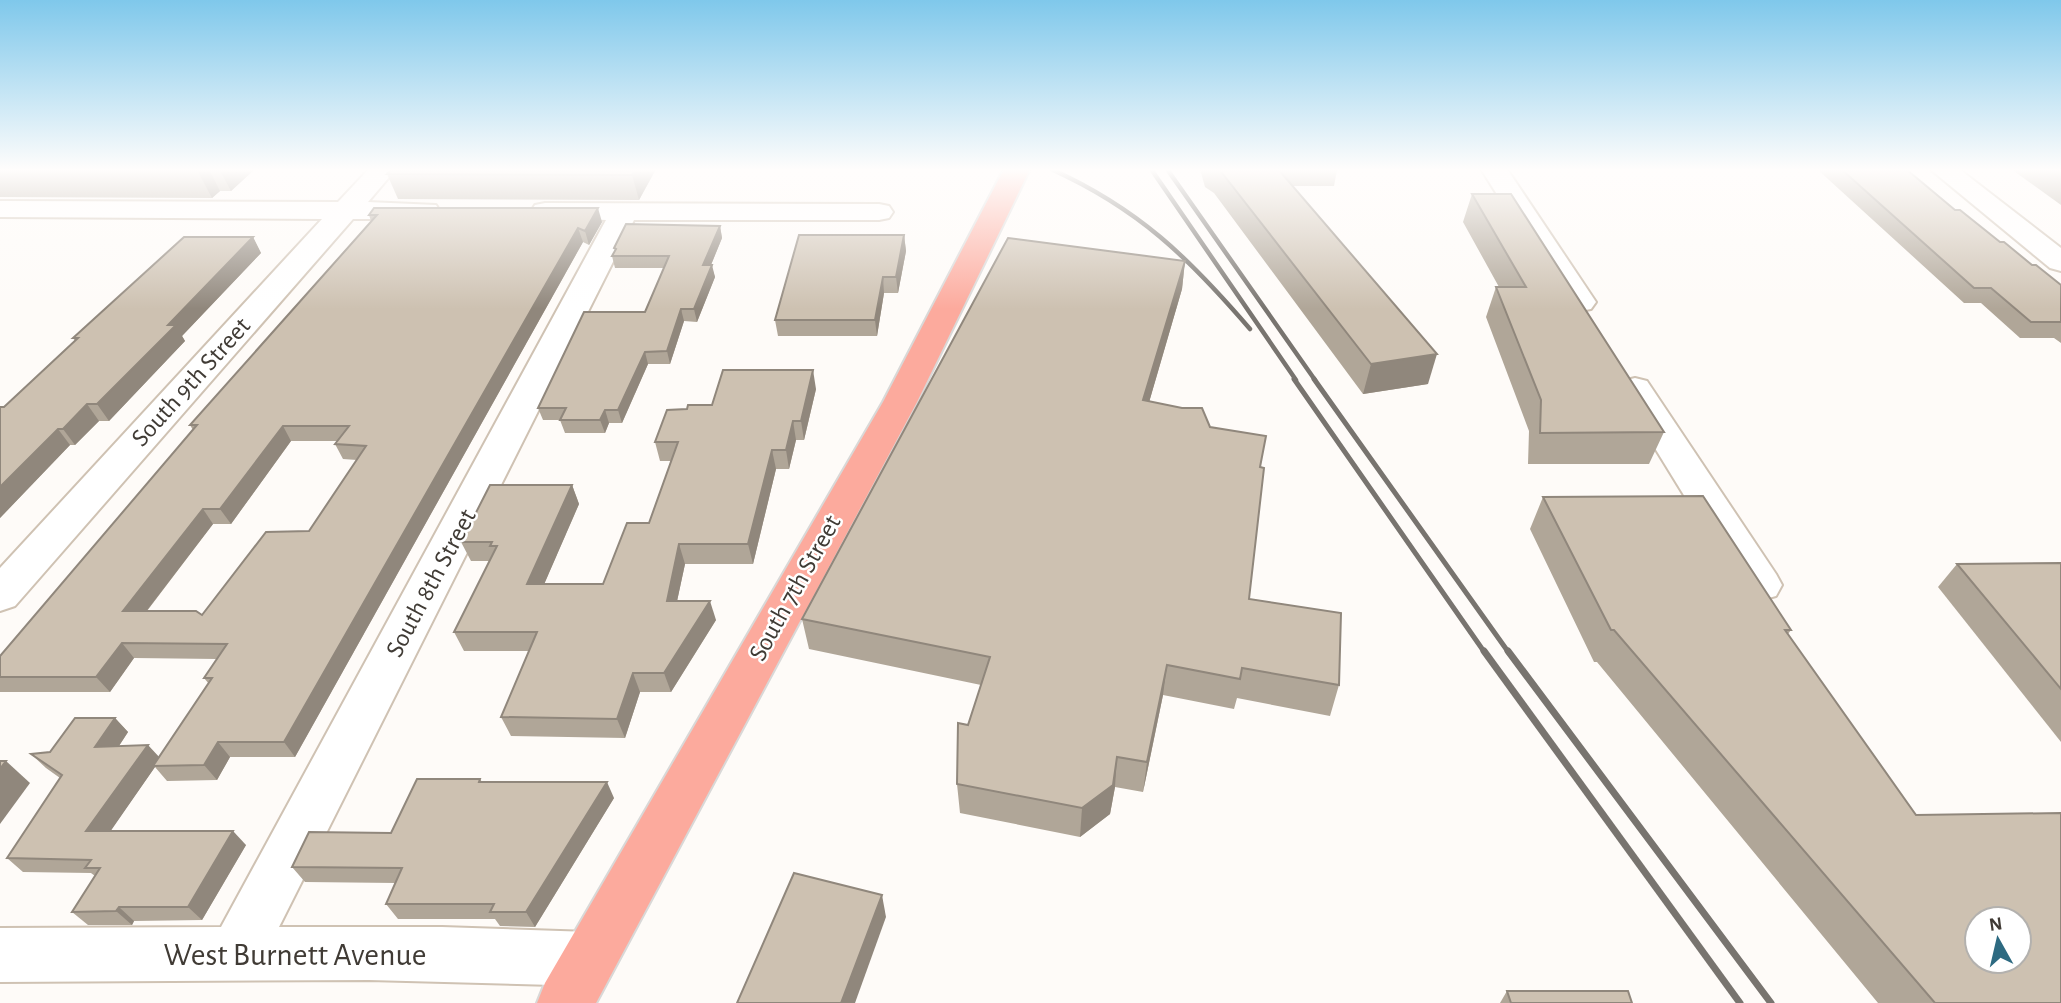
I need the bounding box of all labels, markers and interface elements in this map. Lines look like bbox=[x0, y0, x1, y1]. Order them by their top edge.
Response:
street label: South 9th Street bbox=[127, 313, 255, 451]
street label: South 8th Street bbox=[381, 505, 481, 661]
street label: South 7th Street bbox=[744, 511, 846, 665]
north arrow bbox=[1963, 905, 2033, 975]
text: N bbox=[1988, 914, 2004, 935]
street label: West Burnett Avenue bbox=[163, 939, 427, 971]

